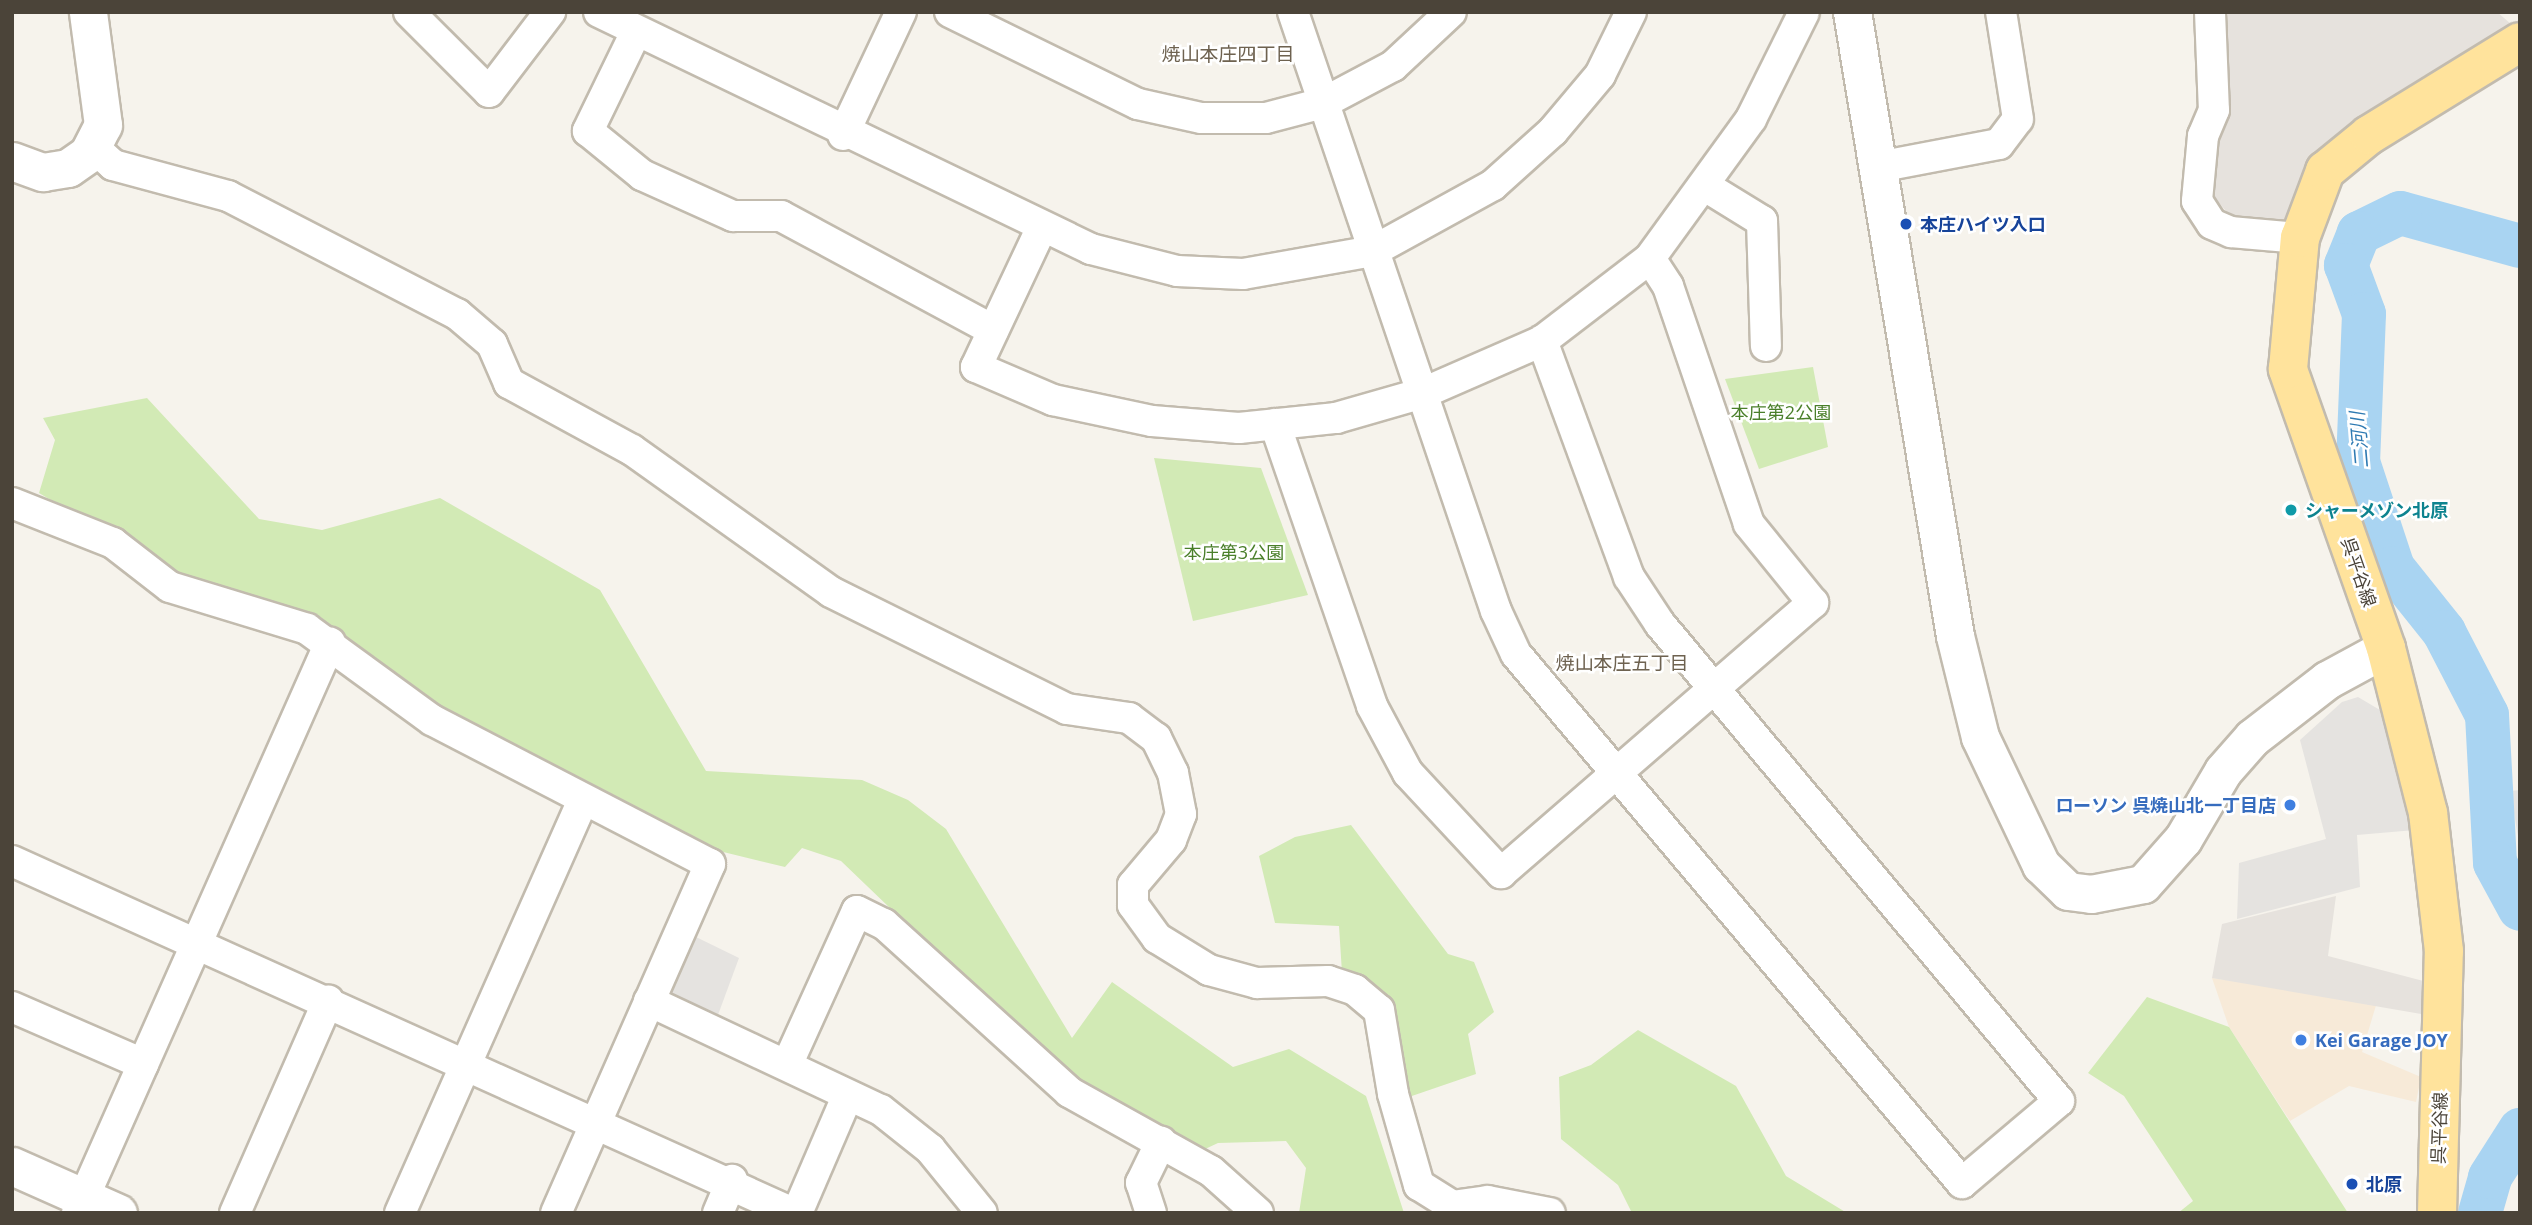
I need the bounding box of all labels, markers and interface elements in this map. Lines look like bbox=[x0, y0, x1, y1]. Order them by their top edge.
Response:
district label: 焼山本庄四丁目 bbox=[1162, 44, 1294, 66]
place label: 本庄ハイツ入口 bbox=[1920, 213, 2046, 235]
marker: 本庄ハイツ入口 bbox=[1898, 216, 1914, 232]
park label: 本庄第2公園 bbox=[1731, 401, 1831, 423]
water label: 二河川 bbox=[2346, 411, 2374, 469]
place label: シャーメゾン北原 bbox=[2305, 499, 2449, 521]
marker: シャーメゾン北原 bbox=[2283, 502, 2299, 518]
street label: 呉平谷線 bbox=[2337, 534, 2381, 610]
park label: 本庄第3公園 bbox=[1184, 541, 1284, 563]
district label: 焼山本庄五丁目 bbox=[1556, 653, 1688, 675]
place label: ローソン 呉焼山北一丁目店 bbox=[2055, 794, 2276, 816]
marker: ローソン 呉焼山北一丁目店 bbox=[2282, 797, 2298, 813]
place label: Kei Garage JOY bbox=[2315, 1029, 2448, 1051]
marker: Kei Garage JOY bbox=[2293, 1032, 2309, 1048]
street label: 呉平谷線 bbox=[2427, 1092, 2451, 1164]
place label: 北原 bbox=[2366, 1173, 2402, 1195]
marker: 北原 bbox=[2344, 1176, 2360, 1192]

